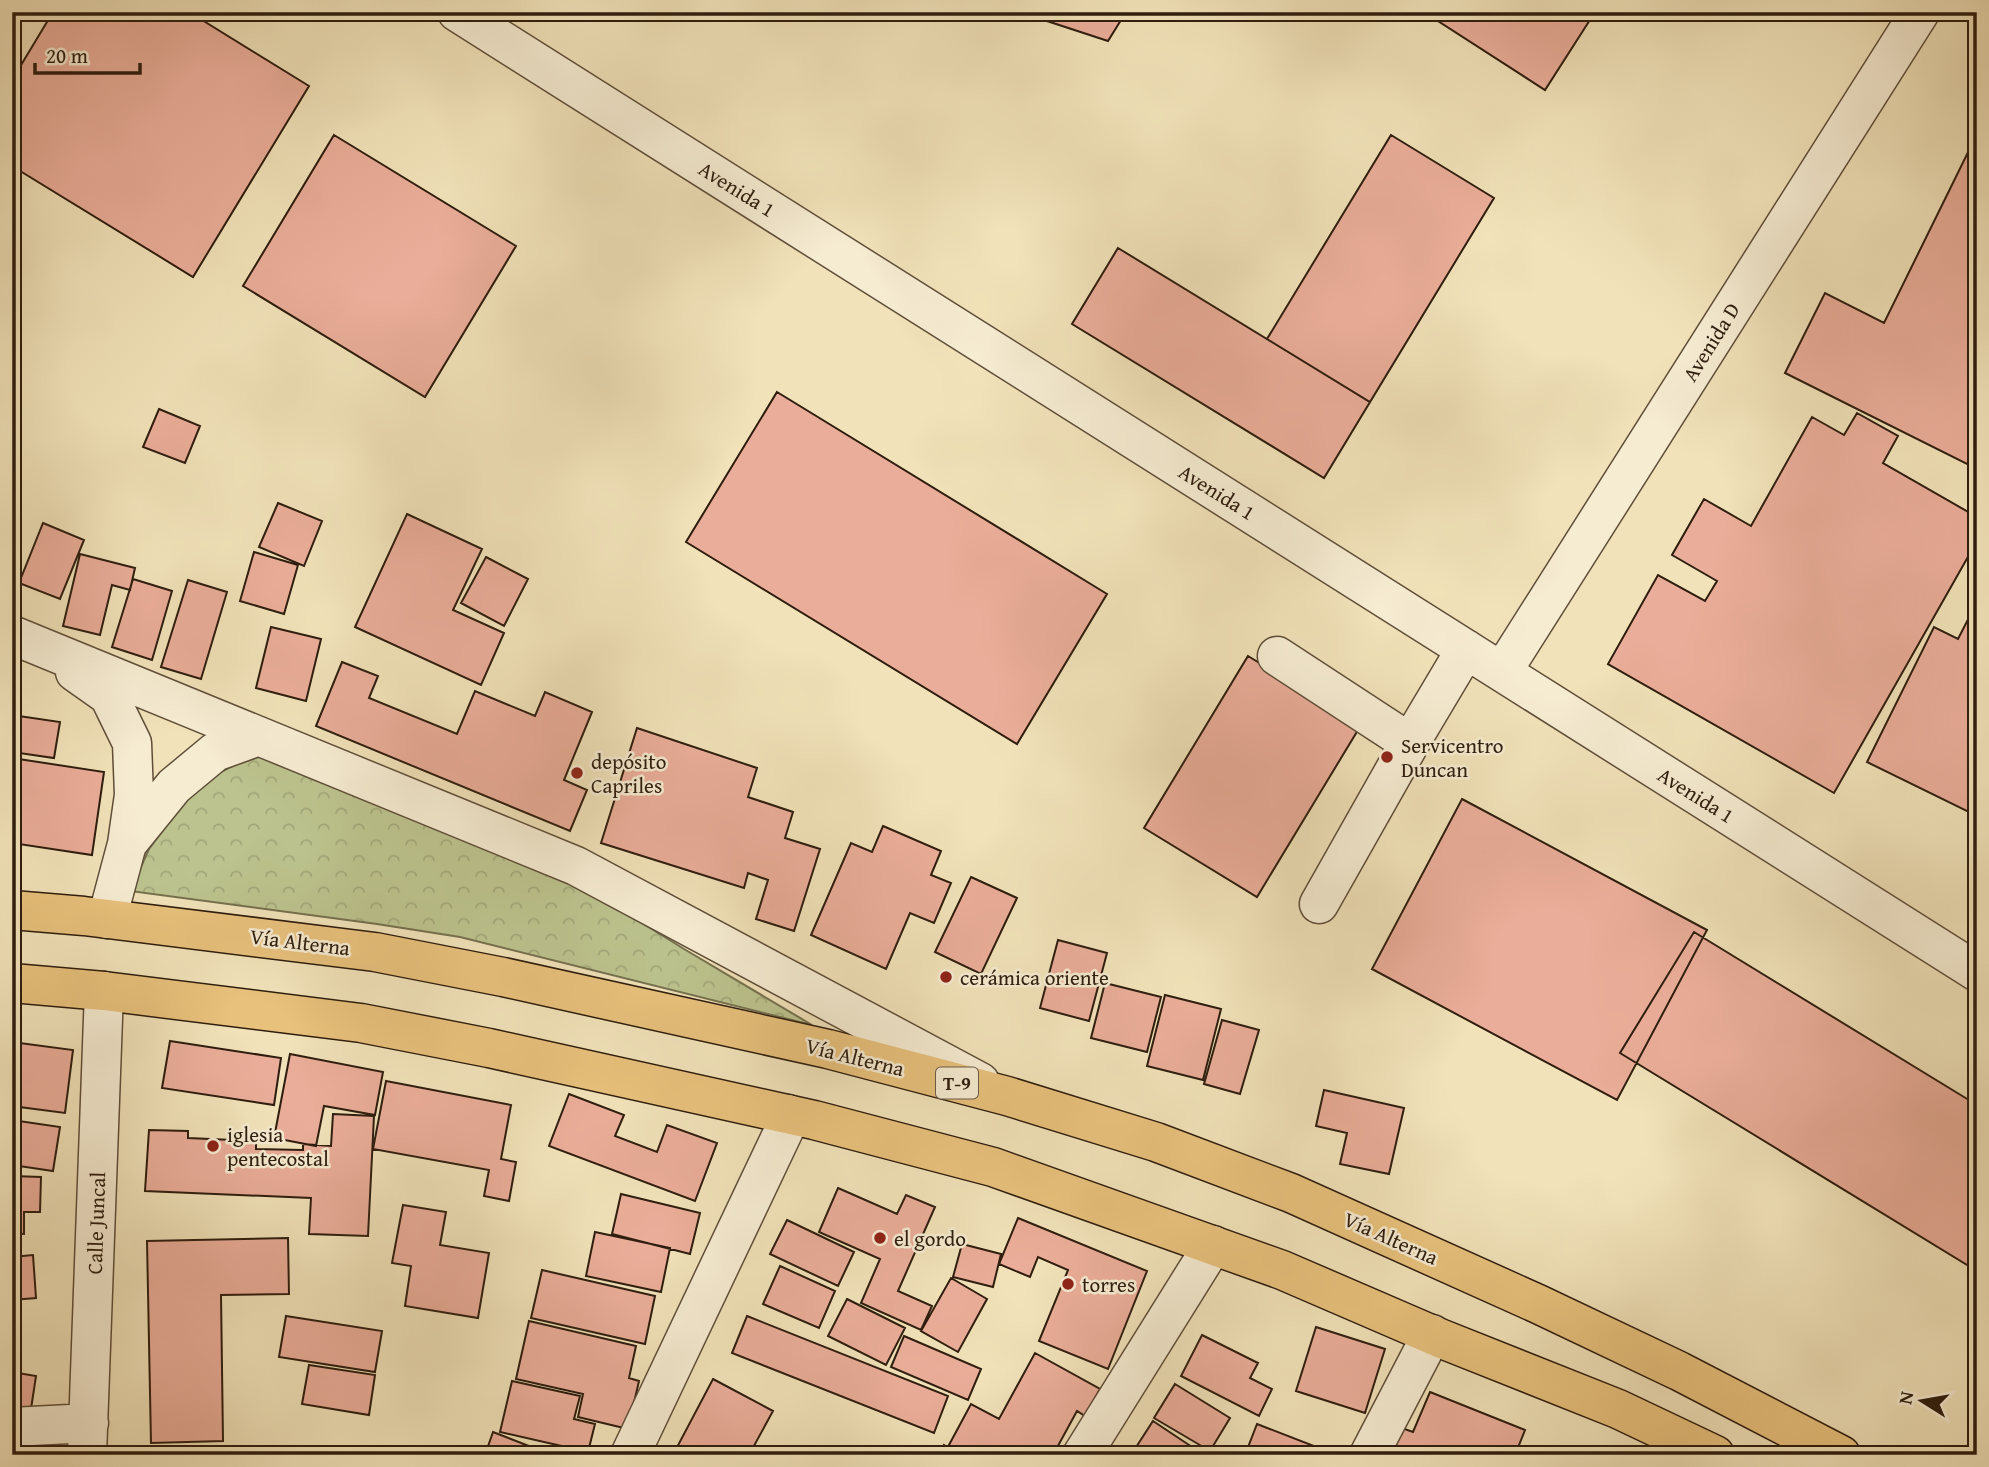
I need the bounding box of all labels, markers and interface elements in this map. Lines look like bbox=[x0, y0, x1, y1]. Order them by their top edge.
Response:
scale bar bbox=[35, 32, 140, 76]
text: 20 m bbox=[46, 40, 88, 71]
street label: Avenida 1 bbox=[693, 153, 781, 225]
street label: Avenida D bbox=[1675, 297, 1747, 387]
street label: Avenida 1 bbox=[1173, 456, 1261, 528]
place label: Servicentro Duncan bbox=[1401, 730, 1504, 785]
place label: depósito Capriles bbox=[591, 746, 666, 801]
marker: Servicentro Duncan bbox=[1379, 749, 1395, 765]
street label: Avenida 1 bbox=[1652, 759, 1740, 831]
marker: depósito Capriles bbox=[569, 765, 585, 781]
street label: Vía Alterna bbox=[248, 920, 352, 964]
place label: cerámica oriente bbox=[960, 962, 1109, 993]
marker: cerámica oriente bbox=[938, 969, 954, 985]
street label: Vía Alterna bbox=[803, 1030, 908, 1084]
road number: T-9 bbox=[936, 1068, 978, 1098]
place label: iglesia pentecostal bbox=[227, 1119, 329, 1174]
marker: iglesia pentecostal bbox=[205, 1138, 221, 1154]
street label: Calle Juncal bbox=[79, 1171, 113, 1275]
street label: Vía Alterna bbox=[1339, 1203, 1443, 1273]
place label: el gordo bbox=[894, 1223, 966, 1254]
marker: el gordo bbox=[872, 1230, 888, 1246]
place label: torres bbox=[1082, 1269, 1135, 1300]
marker: torres bbox=[1060, 1276, 1076, 1292]
north arrow bbox=[1888, 1366, 1958, 1436]
text: N bbox=[1890, 1389, 1920, 1407]

